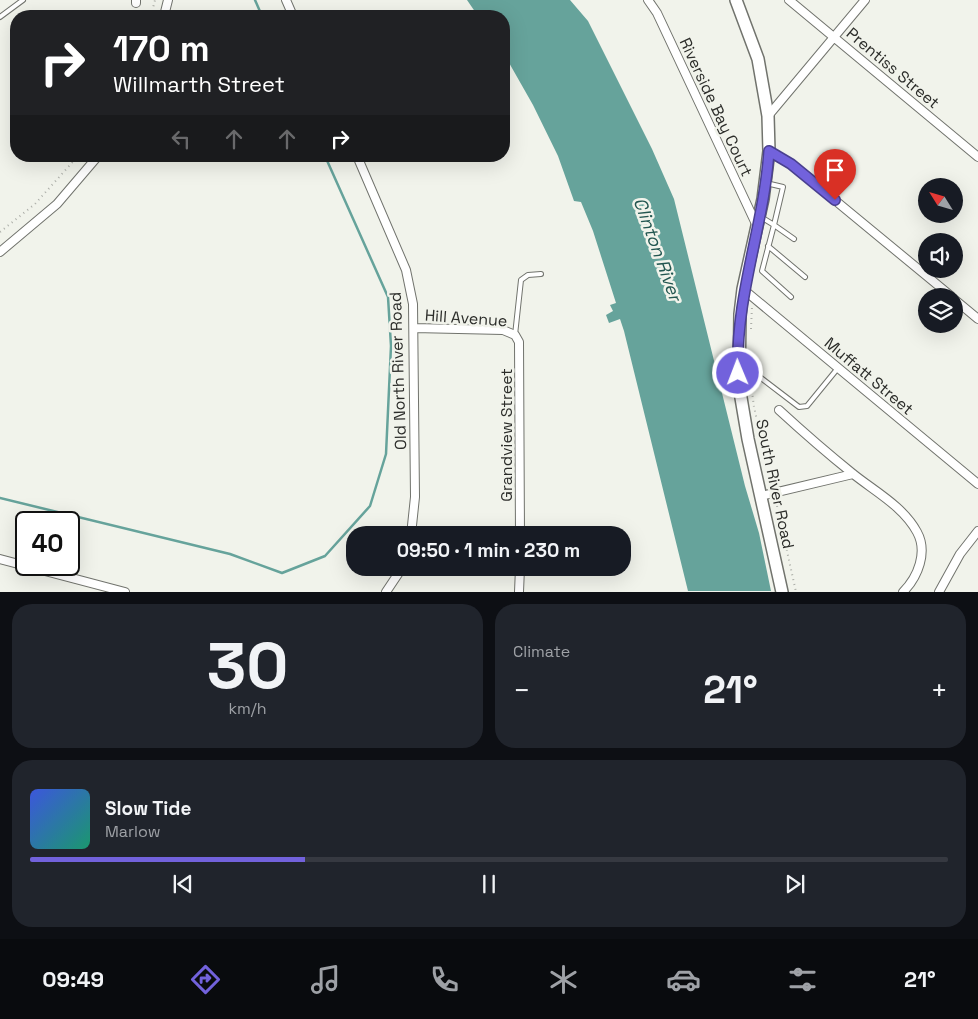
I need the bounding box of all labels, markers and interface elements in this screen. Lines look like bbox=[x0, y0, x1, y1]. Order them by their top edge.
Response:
street label: Prentiss Street bbox=[842, 23, 944, 113]
text: 170 m bbox=[113, 27, 210, 71]
icon: right bbox=[30, 30, 95, 95]
street label: Riverside Bay Court bbox=[675, 34, 757, 180]
text: Willmarth Street bbox=[113, 70, 285, 98]
icon: left bbox=[167, 125, 195, 153]
icon: ahead bbox=[220, 125, 248, 153]
icon: ahead bbox=[273, 125, 301, 153]
icon: right bbox=[326, 125, 354, 153]
pin bbox=[814, 149, 856, 200]
icon: arrive bbox=[821, 156, 849, 184]
north arrow bbox=[918, 178, 962, 222]
map controls bbox=[918, 178, 963, 333]
water label: Clinton River bbox=[629, 194, 688, 306]
button: sound bbox=[918, 233, 963, 278]
button: layers bbox=[918, 288, 963, 333]
street label: Old North River Road bbox=[385, 292, 411, 450]
street label: Hill Avenue bbox=[424, 305, 508, 331]
street label: Muffatt Street bbox=[820, 332, 918, 420]
position arrow bbox=[711, 346, 763, 398]
street label: Grandview Street bbox=[496, 368, 517, 502]
street label: South River Road bbox=[751, 417, 799, 551]
speed limit sign: 40 bbox=[15, 511, 80, 576]
text: 09:50 · 1 min · 230 m bbox=[397, 538, 580, 563]
text: 30 bbox=[207, 624, 288, 707]
text: Climate bbox=[513, 641, 570, 662]
text: 21° bbox=[703, 666, 758, 714]
text: − bbox=[513, 672, 530, 708]
text: + bbox=[931, 672, 948, 708]
text: km/h bbox=[228, 698, 267, 719]
text: Slow Tide bbox=[105, 796, 191, 821]
text: Marlow bbox=[105, 821, 161, 842]
icon: previous bbox=[169, 870, 197, 898]
icon: pause bbox=[475, 870, 503, 898]
icon: next bbox=[781, 870, 809, 898]
icon: directions bbox=[188, 962, 223, 997]
icon: music bbox=[308, 962, 343, 997]
icon: phone bbox=[427, 962, 462, 997]
icon: climate bbox=[546, 962, 581, 997]
icon: car bbox=[666, 962, 701, 997]
icon: filters bbox=[785, 962, 820, 997]
text: 09:49 bbox=[42, 965, 104, 993]
text: 21° bbox=[904, 965, 936, 993]

